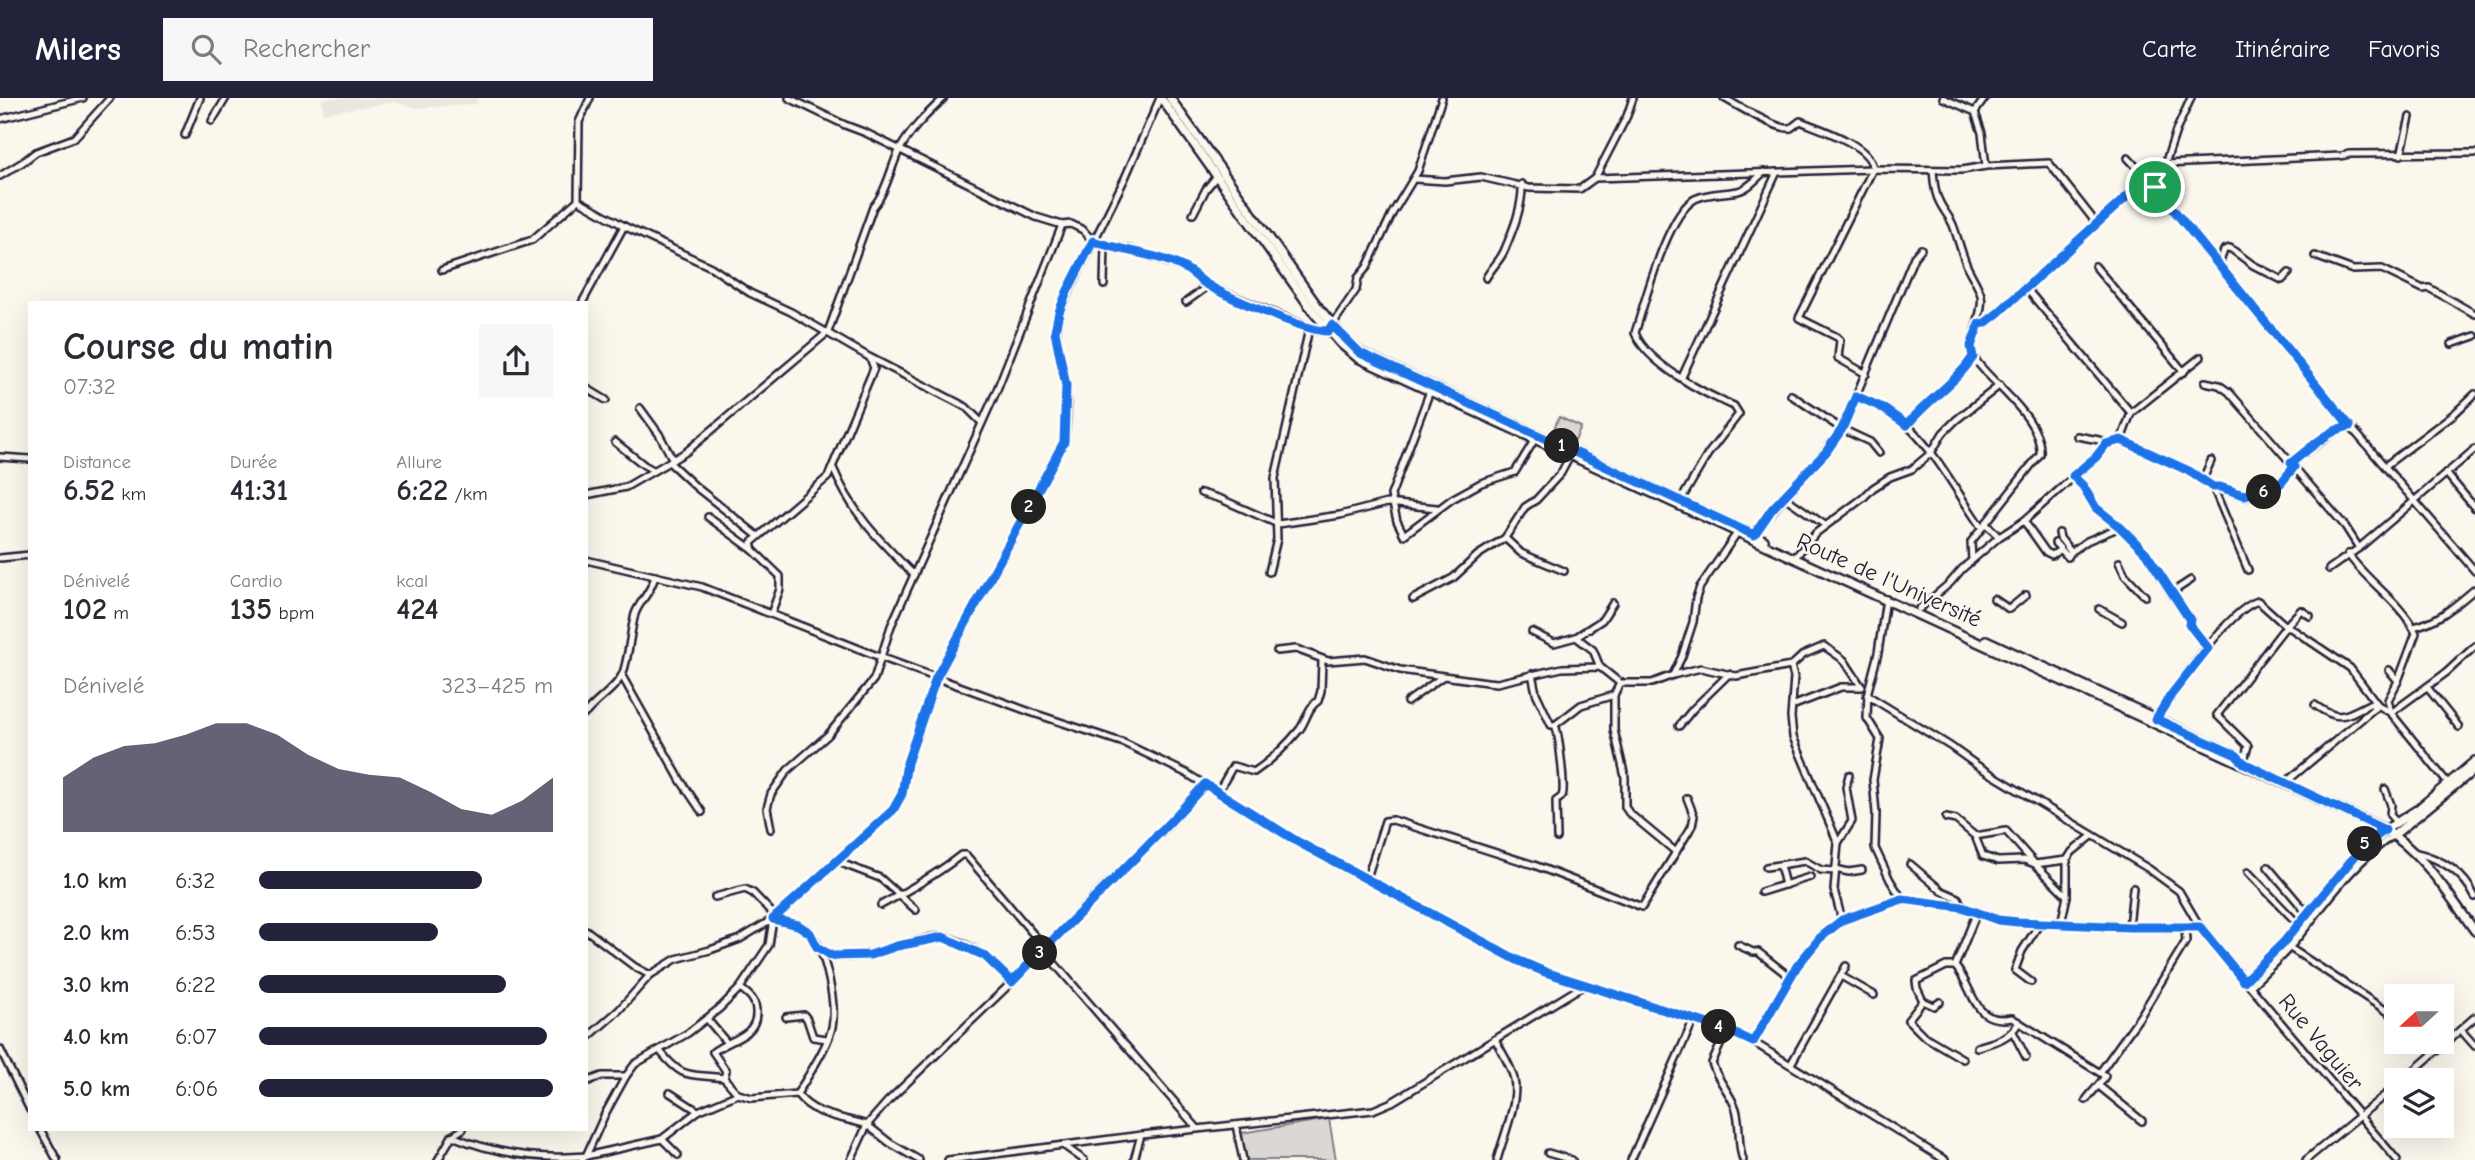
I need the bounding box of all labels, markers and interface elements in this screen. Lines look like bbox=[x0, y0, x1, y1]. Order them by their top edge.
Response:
search box bbox=[163, 18, 653, 81]
text: Milers bbox=[35, 30, 121, 68]
icon: search bbox=[187, 30, 225, 68]
text: Rechercher bbox=[243, 34, 370, 64]
text: Carte bbox=[2142, 35, 2197, 63]
text: Itinéraire bbox=[2235, 35, 2330, 63]
text: Favoris bbox=[2368, 35, 2440, 63]
pin bbox=[2125, 157, 2185, 217]
icon: arrive bbox=[2136, 168, 2174, 206]
button: share bbox=[479, 324, 553, 398]
text: Course du matin bbox=[63, 325, 334, 369]
text: 07:32 bbox=[63, 373, 116, 400]
pin: 1 bbox=[1544, 428, 1580, 464]
text: 1 bbox=[1558, 434, 1565, 456]
text: Distance bbox=[63, 451, 131, 473]
text: Durée bbox=[230, 451, 277, 473]
text: Allure bbox=[396, 451, 442, 473]
text: 6.52 bbox=[63, 473, 115, 508]
text: 41:31 bbox=[230, 473, 288, 508]
text: 6:22 bbox=[396, 473, 448, 508]
pin: 6 bbox=[2246, 474, 2282, 510]
text: 6 bbox=[2259, 480, 2268, 502]
text: km bbox=[115, 483, 146, 505]
text: /km bbox=[448, 483, 488, 505]
pin: 2 bbox=[1012, 490, 1046, 524]
text: 2 bbox=[1024, 495, 1033, 517]
street label: Route de l'Université bbox=[1792, 527, 1986, 633]
text: Dénivelé bbox=[63, 570, 130, 592]
text: Cardio bbox=[230, 570, 283, 592]
text: kcal bbox=[396, 570, 428, 592]
text: 102 bbox=[63, 592, 107, 627]
text: 135 bbox=[230, 592, 272, 627]
text: 424 bbox=[396, 592, 439, 627]
text: m bbox=[107, 602, 129, 624]
text: bpm bbox=[272, 602, 315, 624]
text: Dénivelé bbox=[63, 672, 144, 699]
text: 323–425 m bbox=[442, 672, 553, 699]
pin: 5 bbox=[2348, 826, 2382, 862]
text: 5 bbox=[2359, 832, 2370, 854]
text: 1.0 km bbox=[63, 867, 127, 894]
text: 6:32 bbox=[175, 867, 215, 894]
text: 2.0 km bbox=[63, 919, 129, 946]
text: 6:53 bbox=[175, 919, 216, 946]
pin: 3 bbox=[1023, 936, 1058, 970]
text: 3 bbox=[1035, 941, 1044, 963]
text: 3.0 km bbox=[63, 971, 129, 998]
text: 6:22 bbox=[175, 971, 216, 998]
north arrow bbox=[2384, 984, 2454, 1054]
map controls bbox=[2384, 984, 2454, 1138]
street label: Rue Vaguier bbox=[2273, 988, 2370, 1096]
pin: 4 bbox=[1702, 1010, 1736, 1044]
text: 4 bbox=[1714, 1015, 1723, 1037]
text: 4.0 km bbox=[63, 1023, 129, 1050]
text: 6:07 bbox=[175, 1023, 217, 1050]
button: layers bbox=[2384, 1068, 2454, 1138]
text: 5.0 km bbox=[63, 1075, 130, 1102]
text: 6:06 bbox=[175, 1075, 218, 1102]

